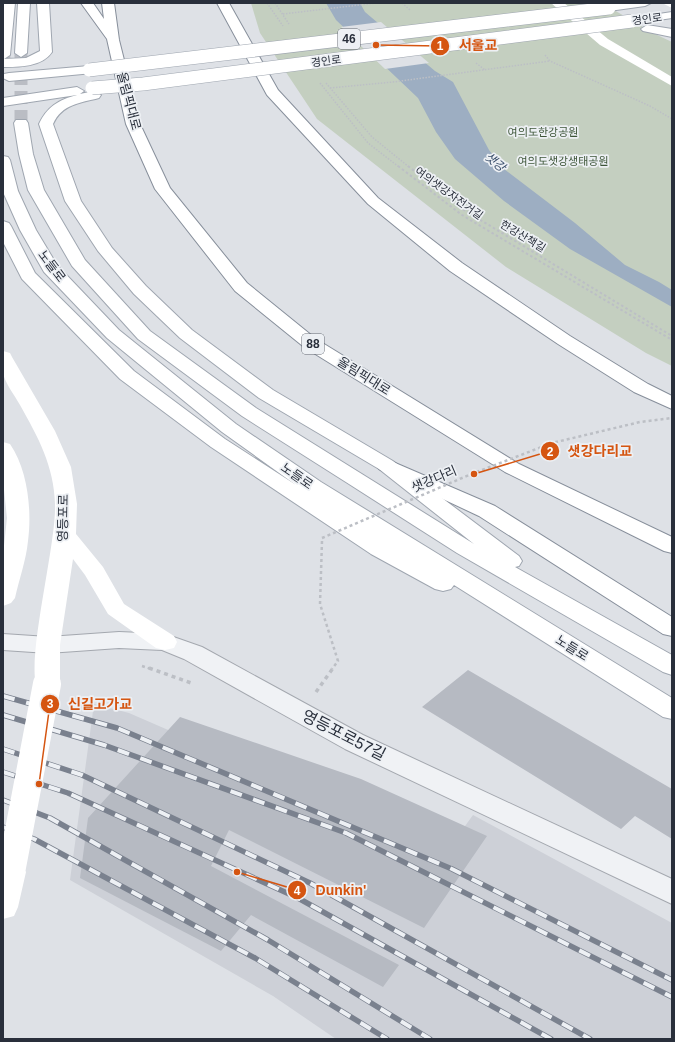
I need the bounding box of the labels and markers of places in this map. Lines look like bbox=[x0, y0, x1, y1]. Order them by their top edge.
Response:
callout: 서울교 bbox=[430, 33, 505, 59]
callout: 샛강다리교 bbox=[540, 438, 640, 464]
callout: 신길고가교 bbox=[40, 691, 140, 717]
callout: Dunkin' bbox=[287, 877, 374, 903]

